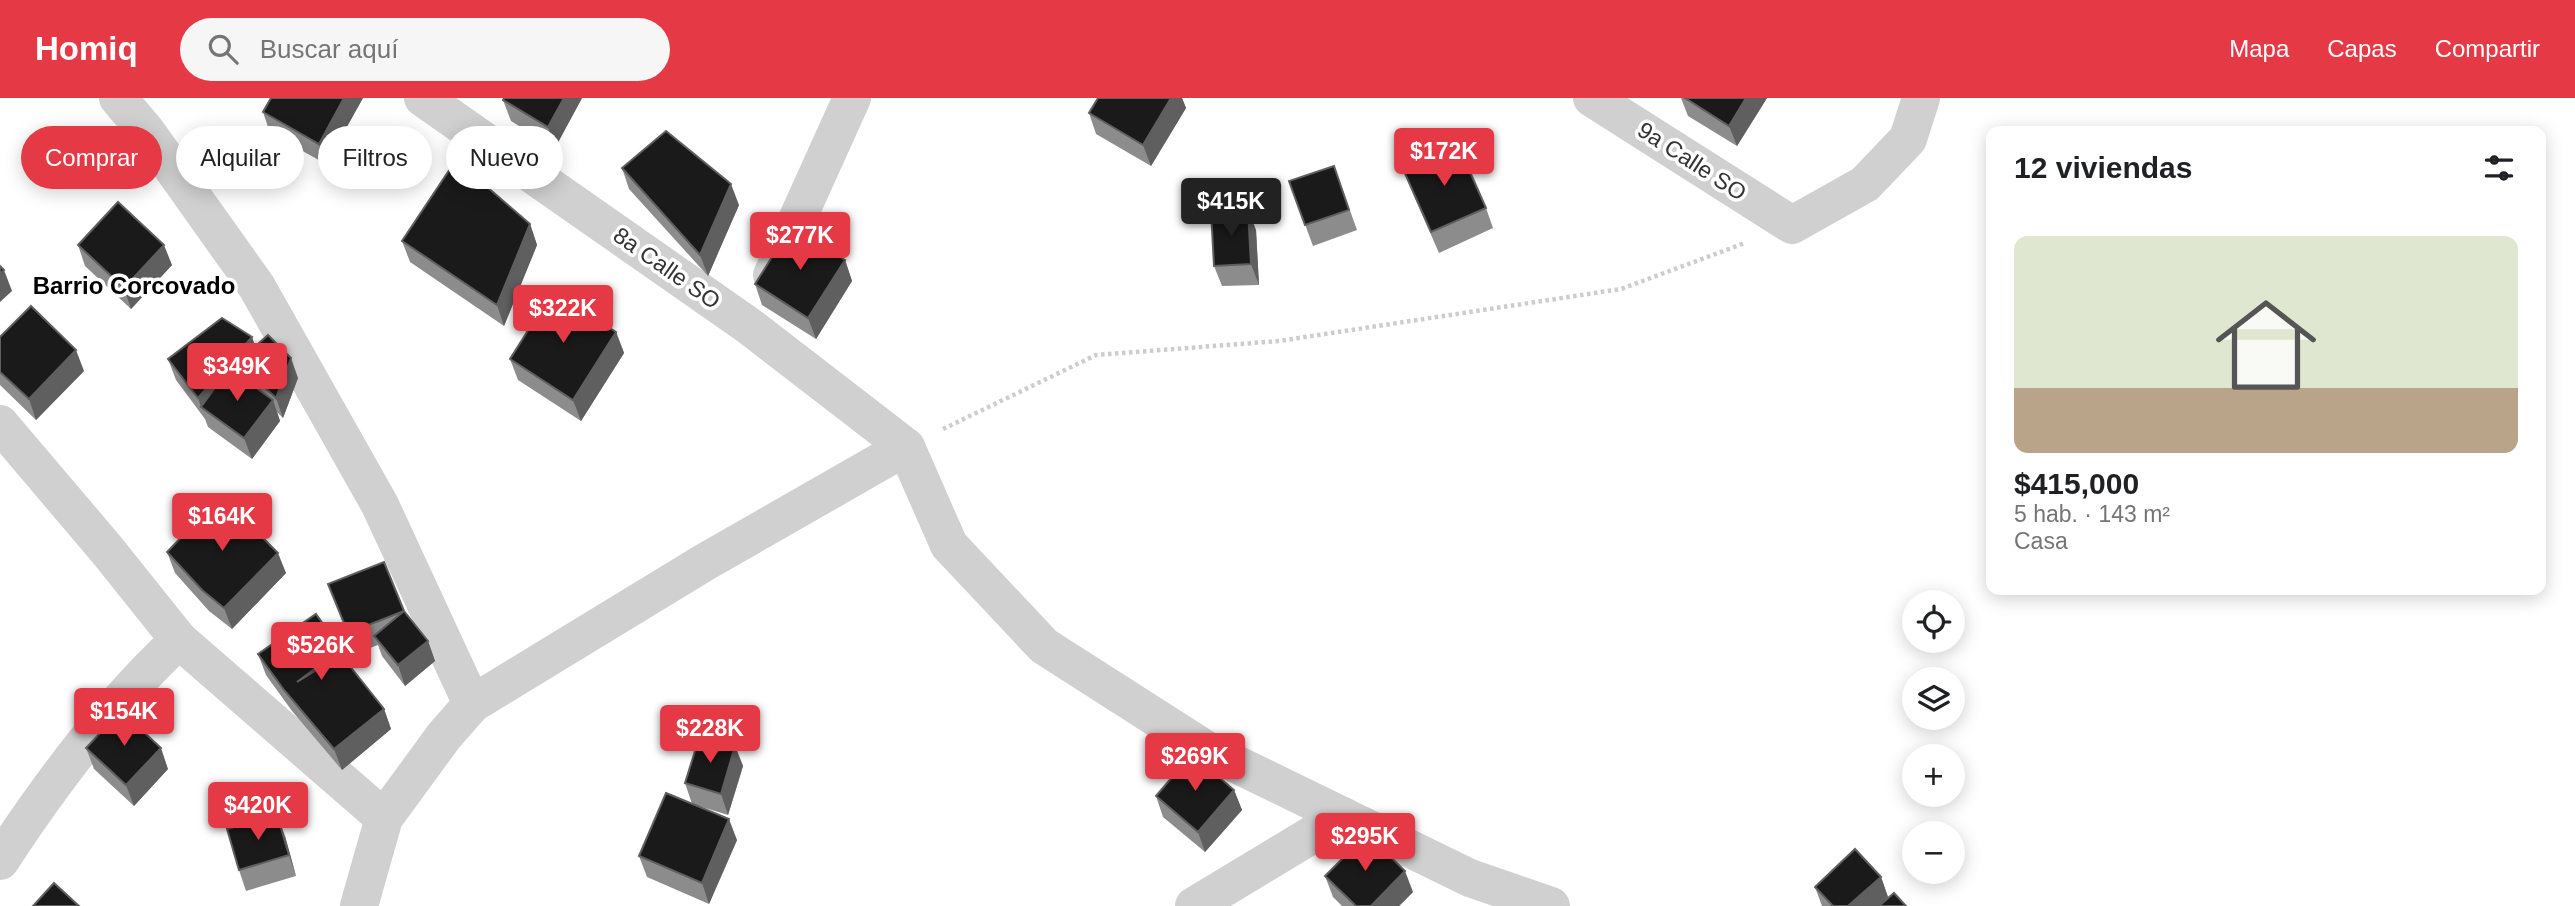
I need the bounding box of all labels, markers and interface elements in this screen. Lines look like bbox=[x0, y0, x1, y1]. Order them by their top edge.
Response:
search box bbox=[180, 18, 670, 81]
text: Homiq bbox=[35, 30, 138, 67]
icon: search bbox=[204, 30, 242, 68]
text: Buscar aquí bbox=[260, 34, 398, 64]
text: Mapa bbox=[2229, 35, 2289, 62]
text: Capas bbox=[2327, 35, 2397, 62]
text: Compartir bbox=[2435, 35, 2540, 62]
street label: 9a Calle SO bbox=[1633, 116, 1751, 206]
chip: Comprar bbox=[21, 126, 162, 189]
chip: Alquilar bbox=[176, 126, 304, 189]
chip: Filtros bbox=[318, 126, 432, 189]
chip: Nuevo bbox=[446, 126, 563, 189]
pin: $172K bbox=[1395, 129, 1493, 188]
text: $172K bbox=[1410, 138, 1478, 164]
icon: filters bbox=[2480, 149, 2518, 187]
text: 12 viviendas bbox=[2014, 151, 2192, 184]
pin: $415K bbox=[1182, 178, 1280, 238]
text: $415K bbox=[1197, 188, 1265, 214]
pin: $277K bbox=[751, 212, 849, 272]
street label: 8a Calle SO bbox=[609, 222, 725, 314]
text: $277K bbox=[766, 222, 834, 248]
district label: Barrio Corcovado bbox=[33, 272, 235, 299]
icon: home bbox=[2203, 282, 2329, 408]
pin: $322K bbox=[514, 286, 612, 345]
text: $322K bbox=[529, 295, 597, 321]
pin: $349K bbox=[188, 344, 286, 403]
text: $349K bbox=[203, 353, 271, 379]
text: $415,000 bbox=[2014, 467, 2139, 500]
pin: $164K bbox=[173, 494, 271, 553]
text: 5 hab. · 143 m² bbox=[2014, 501, 2170, 527]
text: $164K bbox=[188, 503, 256, 529]
text: Casa bbox=[2014, 528, 2068, 554]
map controls bbox=[1902, 590, 1965, 884]
button: locate bbox=[1902, 590, 1965, 653]
pin: $526K bbox=[272, 622, 370, 682]
text: $526K bbox=[287, 632, 355, 658]
button: layers bbox=[1902, 667, 1965, 730]
pin: $154K bbox=[75, 688, 173, 748]
text: $154K bbox=[90, 698, 158, 724]
pin: $228K bbox=[661, 706, 759, 765]
text: $228K bbox=[676, 715, 744, 741]
pin: $269K bbox=[1146, 734, 1244, 793]
text: $269K bbox=[1161, 743, 1229, 769]
button: + bbox=[1902, 744, 1965, 807]
pin: $420K bbox=[209, 782, 307, 842]
text: $420K bbox=[224, 792, 292, 818]
pin: $295K bbox=[1316, 814, 1414, 873]
button: − bbox=[1902, 821, 1965, 884]
text: $295K bbox=[1331, 823, 1399, 849]

